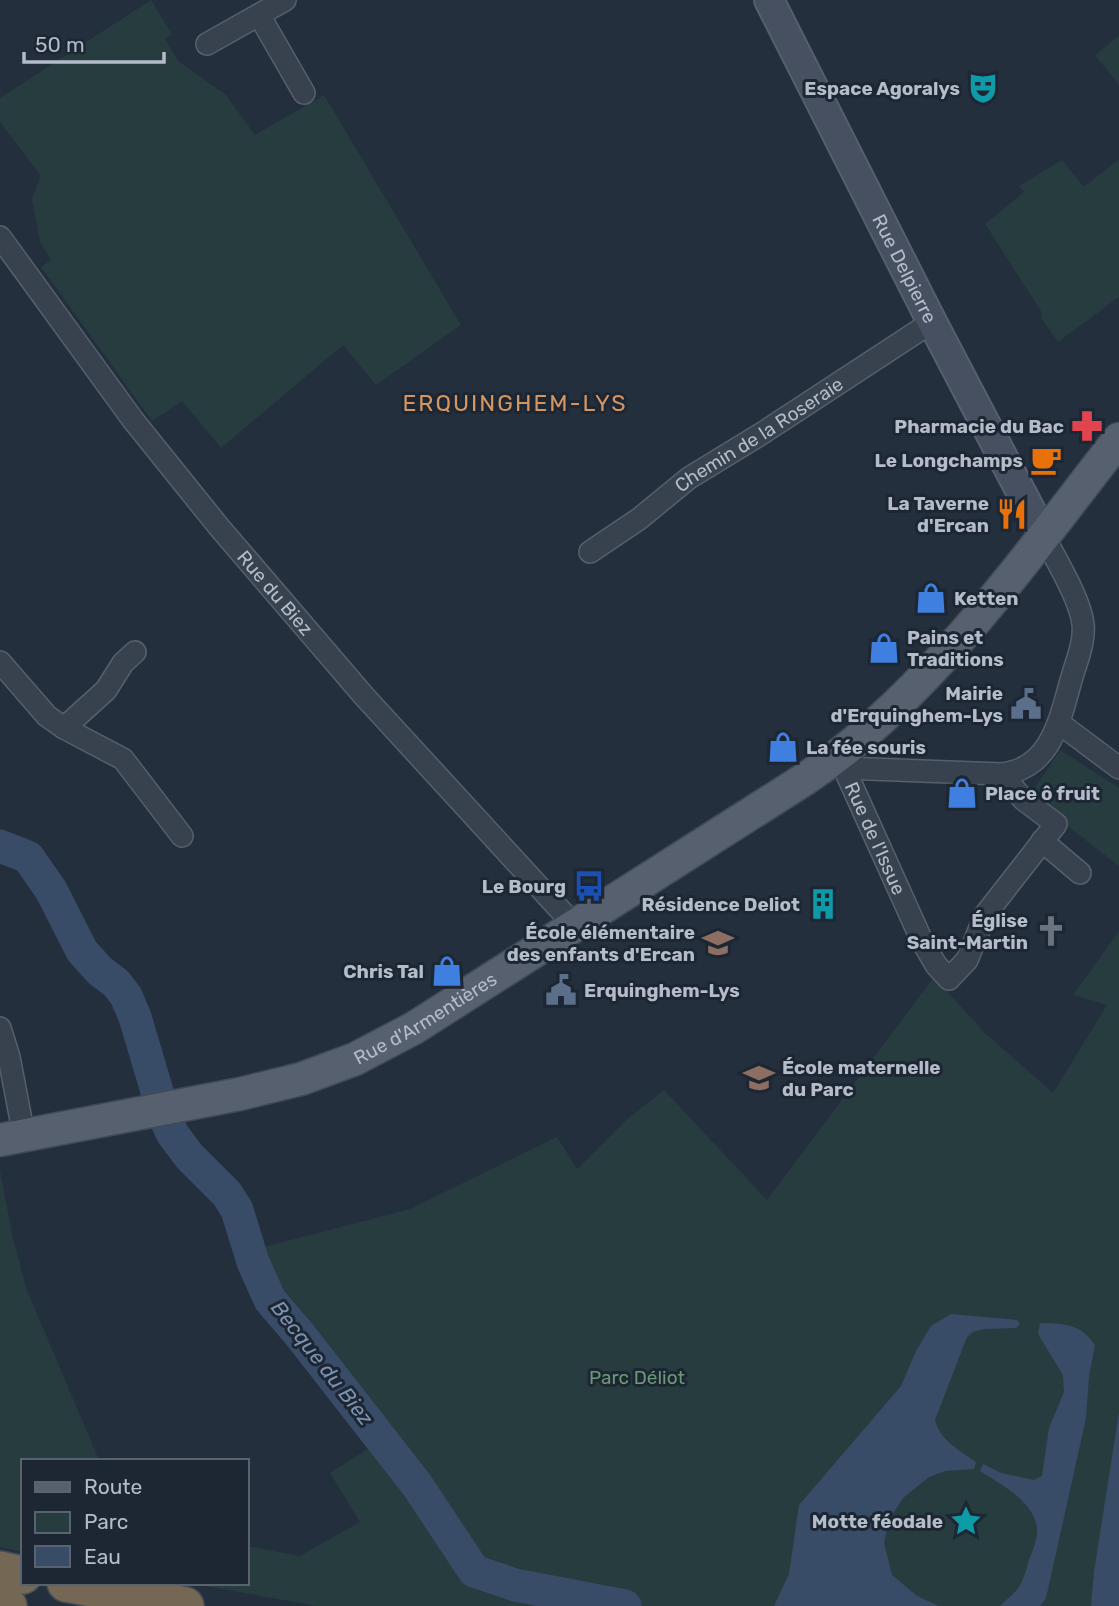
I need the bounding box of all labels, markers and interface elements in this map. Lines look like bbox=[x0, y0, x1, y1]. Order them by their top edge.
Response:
scale bar bbox=[24, 21, 164, 65]
text: 50 m bbox=[35, 32, 85, 57]
theatre icon: Espace Agoralys bbox=[966, 71, 1000, 105]
place label: Espace Agoralys bbox=[804, 77, 960, 100]
street label: Rue Delpierre bbox=[867, 210, 942, 327]
street label: Chemin de la Roseraie bbox=[670, 372, 848, 497]
district label: ERQUINGHEM-LYS bbox=[402, 389, 628, 417]
pharmacy icon: Pharmacie du Bac bbox=[1070, 409, 1104, 443]
place label: Pharmacie du Bac bbox=[894, 415, 1064, 438]
cafe icon: Le Longchamps bbox=[1029, 443, 1063, 477]
place label: Le Longchamps bbox=[875, 449, 1023, 472]
place label: La Taverne d'Ercan bbox=[887, 492, 989, 537]
restaurant icon: La Taverne d'Ercan bbox=[995, 497, 1029, 531]
street label: Rue du Biez bbox=[232, 546, 318, 640]
shop icon: Ketten bbox=[914, 581, 948, 615]
place label: Ketten bbox=[954, 587, 1019, 610]
place label: Pains et Traditions bbox=[907, 626, 1004, 671]
shop icon: Pains et Traditions bbox=[867, 631, 901, 665]
place label: Mairie d'Erquinghem-Lys bbox=[831, 682, 1003, 727]
public building icon: Mairie d'Erquinghem-Lys bbox=[1009, 687, 1043, 721]
shop icon: La fée souris bbox=[766, 730, 800, 764]
place label: La fée souris bbox=[806, 736, 926, 759]
shop icon: Place ô fruit bbox=[945, 776, 979, 810]
street label: Rue de l'Issue bbox=[840, 778, 911, 898]
place label: Place ô fruit bbox=[985, 782, 1100, 805]
bus stop icon: Le Bourg bbox=[572, 869, 606, 903]
place label: Le Bourg bbox=[482, 875, 566, 898]
building icon: Résidence Deliot bbox=[806, 887, 840, 921]
place label: Résidence Deliot bbox=[642, 893, 800, 916]
place label: Église Saint-Martin bbox=[907, 909, 1028, 954]
church icon: Église Saint-Martin bbox=[1034, 914, 1068, 948]
place label: École élémentaire des enfants d'Ercan bbox=[507, 921, 695, 966]
school or university icon: École élémentaire des enfants d'Ercan bbox=[701, 926, 735, 960]
shop icon: Chris Tal bbox=[430, 954, 464, 988]
place label: Chris Tal bbox=[343, 960, 424, 983]
street label: Rue d'Armentières bbox=[350, 967, 501, 1070]
public building icon: Erquinghem-Lys bbox=[544, 973, 578, 1007]
place label: Erquinghem-Lys bbox=[584, 979, 740, 1002]
place label: École maternelle du Parc bbox=[782, 1056, 941, 1101]
school or university icon: École maternelle du Parc bbox=[742, 1061, 776, 1095]
water label: Becque du Biez bbox=[266, 1295, 379, 1430]
park label: Parc Déliot bbox=[589, 1366, 686, 1389]
legend bbox=[21, 1459, 248, 1585]
text: Route bbox=[84, 1474, 142, 1499]
place icon: Motte féodale bbox=[949, 1504, 983, 1538]
text: Parc bbox=[84, 1509, 128, 1534]
place label: Motte féodale bbox=[812, 1510, 943, 1533]
text: Eau bbox=[84, 1544, 121, 1569]

